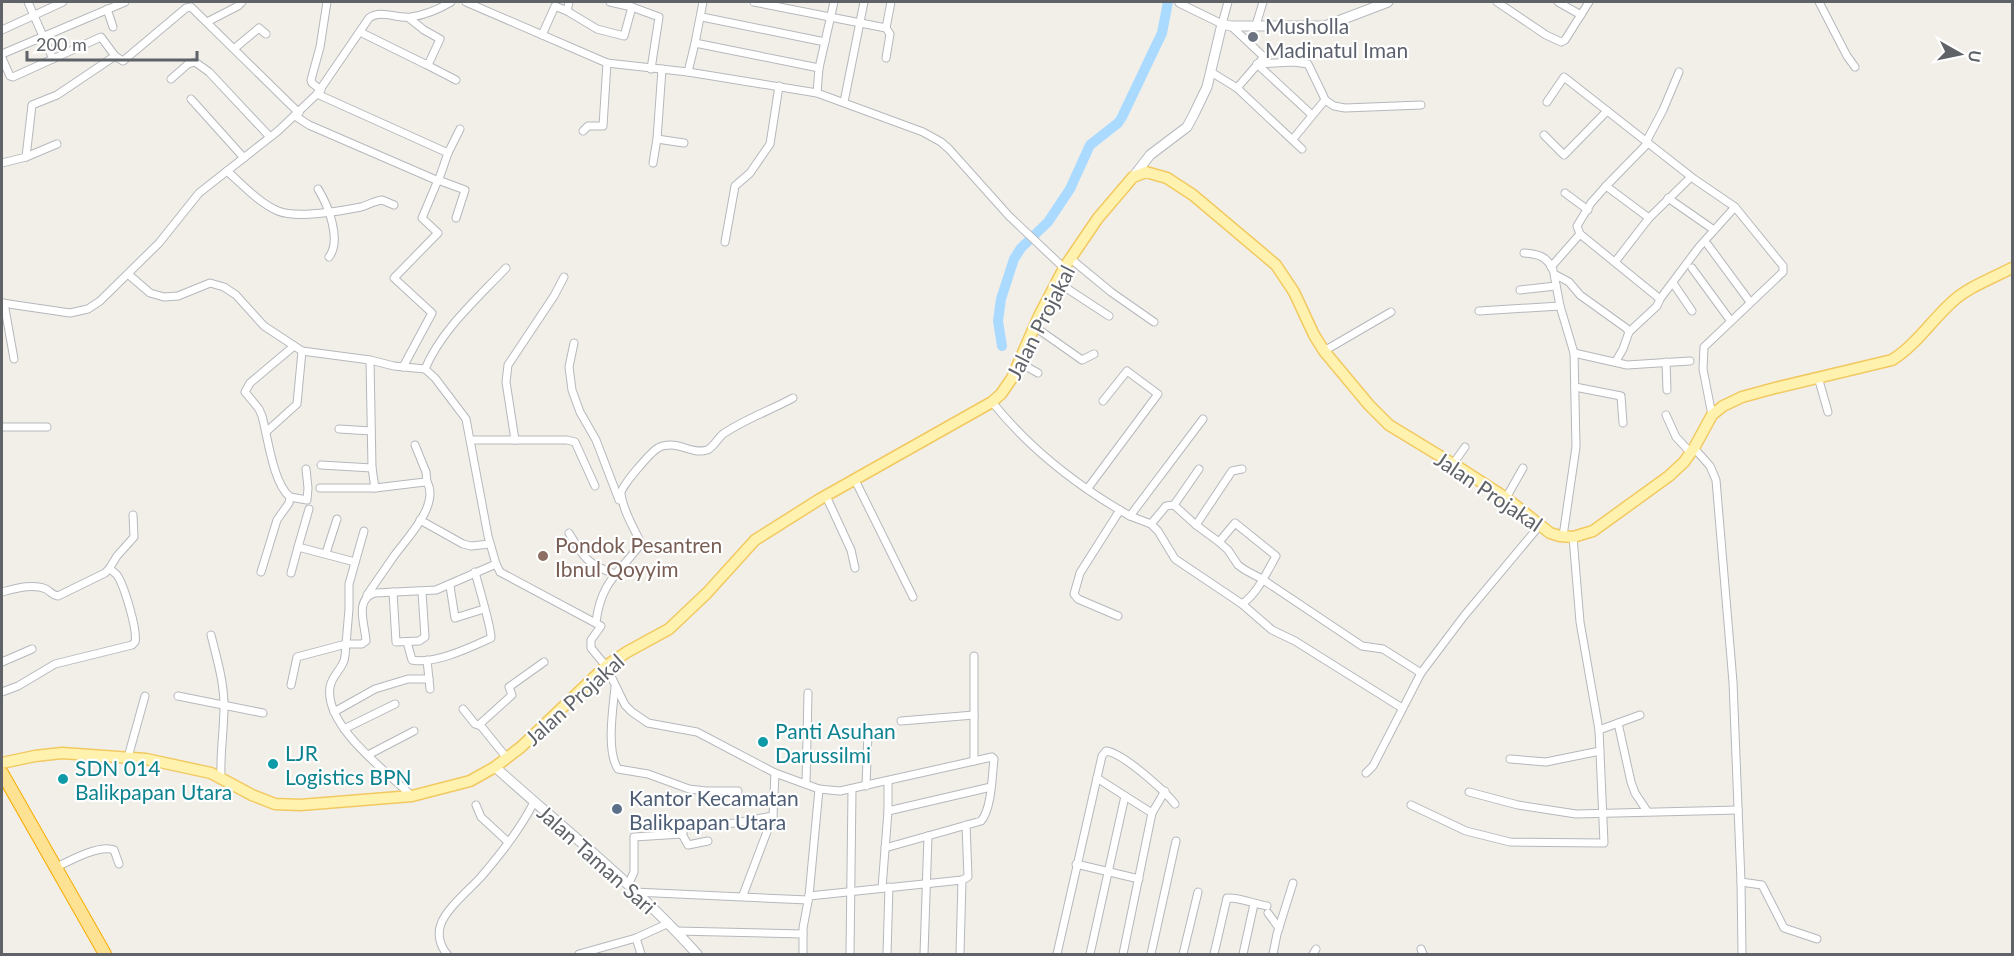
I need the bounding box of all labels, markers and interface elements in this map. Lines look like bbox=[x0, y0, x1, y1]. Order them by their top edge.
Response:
place label: Musholla Madinatul Iman bbox=[1265, 13, 1408, 62]
scale bar bbox=[27, 24, 196, 62]
north arrow bbox=[1930, 24, 1990, 84]
marker: Musholla Madinatul Iman bbox=[1246, 30, 1260, 44]
text: 200 m bbox=[36, 33, 87, 55]
text: U bbox=[1965, 49, 1986, 64]
street label: Jalan Projakal bbox=[1001, 261, 1079, 383]
street label: Jalan Projakal bbox=[1430, 446, 1548, 536]
place label: Pondok Pesantren Ibnul Qoyyim bbox=[555, 532, 722, 581]
marker: Pondok Pesantren Ibnul Qoyyim bbox=[536, 549, 550, 563]
street label: Jalan Projakal bbox=[519, 648, 629, 750]
place label: Panti Asuhan Darussilmi bbox=[775, 718, 896, 767]
marker: Panti Asuhan Darussilmi bbox=[756, 735, 770, 749]
place label: LJR Logistics BPN bbox=[285, 740, 412, 789]
place label: SDN 014 Balikpapan Utara bbox=[75, 755, 232, 804]
marker: LJR Logistics BPN bbox=[266, 757, 280, 771]
marker: SDN 014 Balikpapan Utara bbox=[56, 772, 70, 786]
place label: Kantor Kecamatan Balikpapan Utara bbox=[629, 785, 799, 834]
street label: Jalan Taman Sari bbox=[533, 799, 661, 919]
marker: Kantor Kecamatan Balikpapan Utara bbox=[610, 802, 624, 816]

